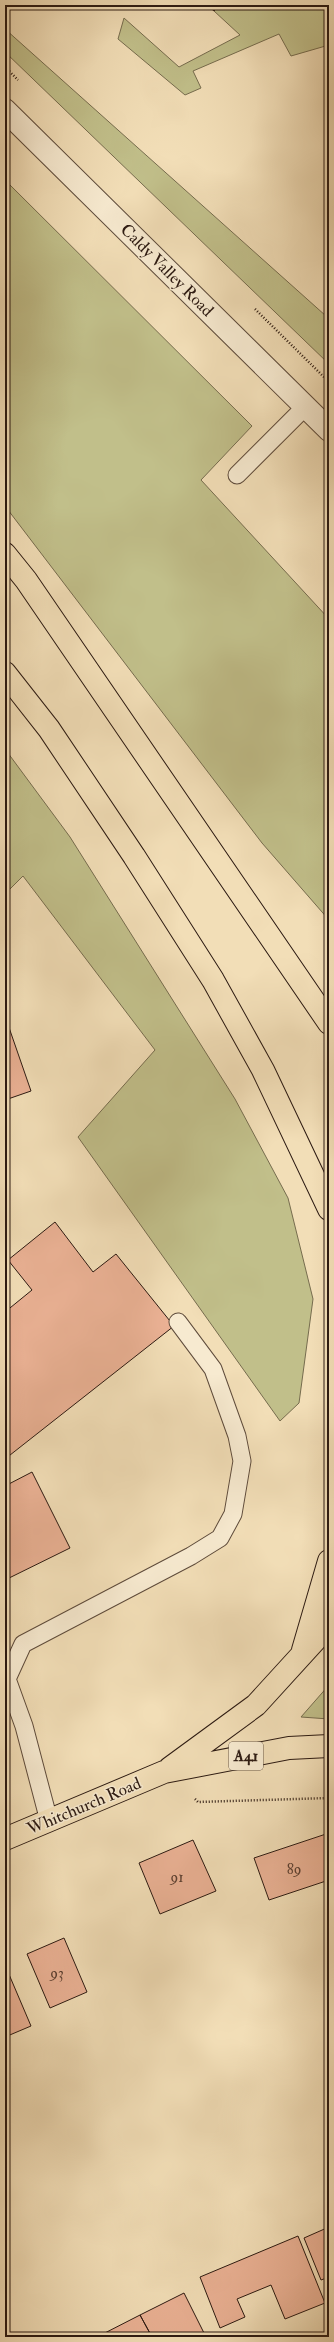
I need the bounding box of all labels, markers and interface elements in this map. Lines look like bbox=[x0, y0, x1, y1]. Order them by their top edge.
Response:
street label: Caldy Valley Road bbox=[115, 219, 218, 322]
road number: A41 bbox=[229, 1742, 263, 1770]
street label: Whitchurch Road bbox=[23, 1772, 145, 1840]
house number: 89 bbox=[287, 1860, 301, 1879]
house number: 91 bbox=[170, 1868, 184, 1887]
house number: 93 bbox=[49, 1964, 64, 1983]

